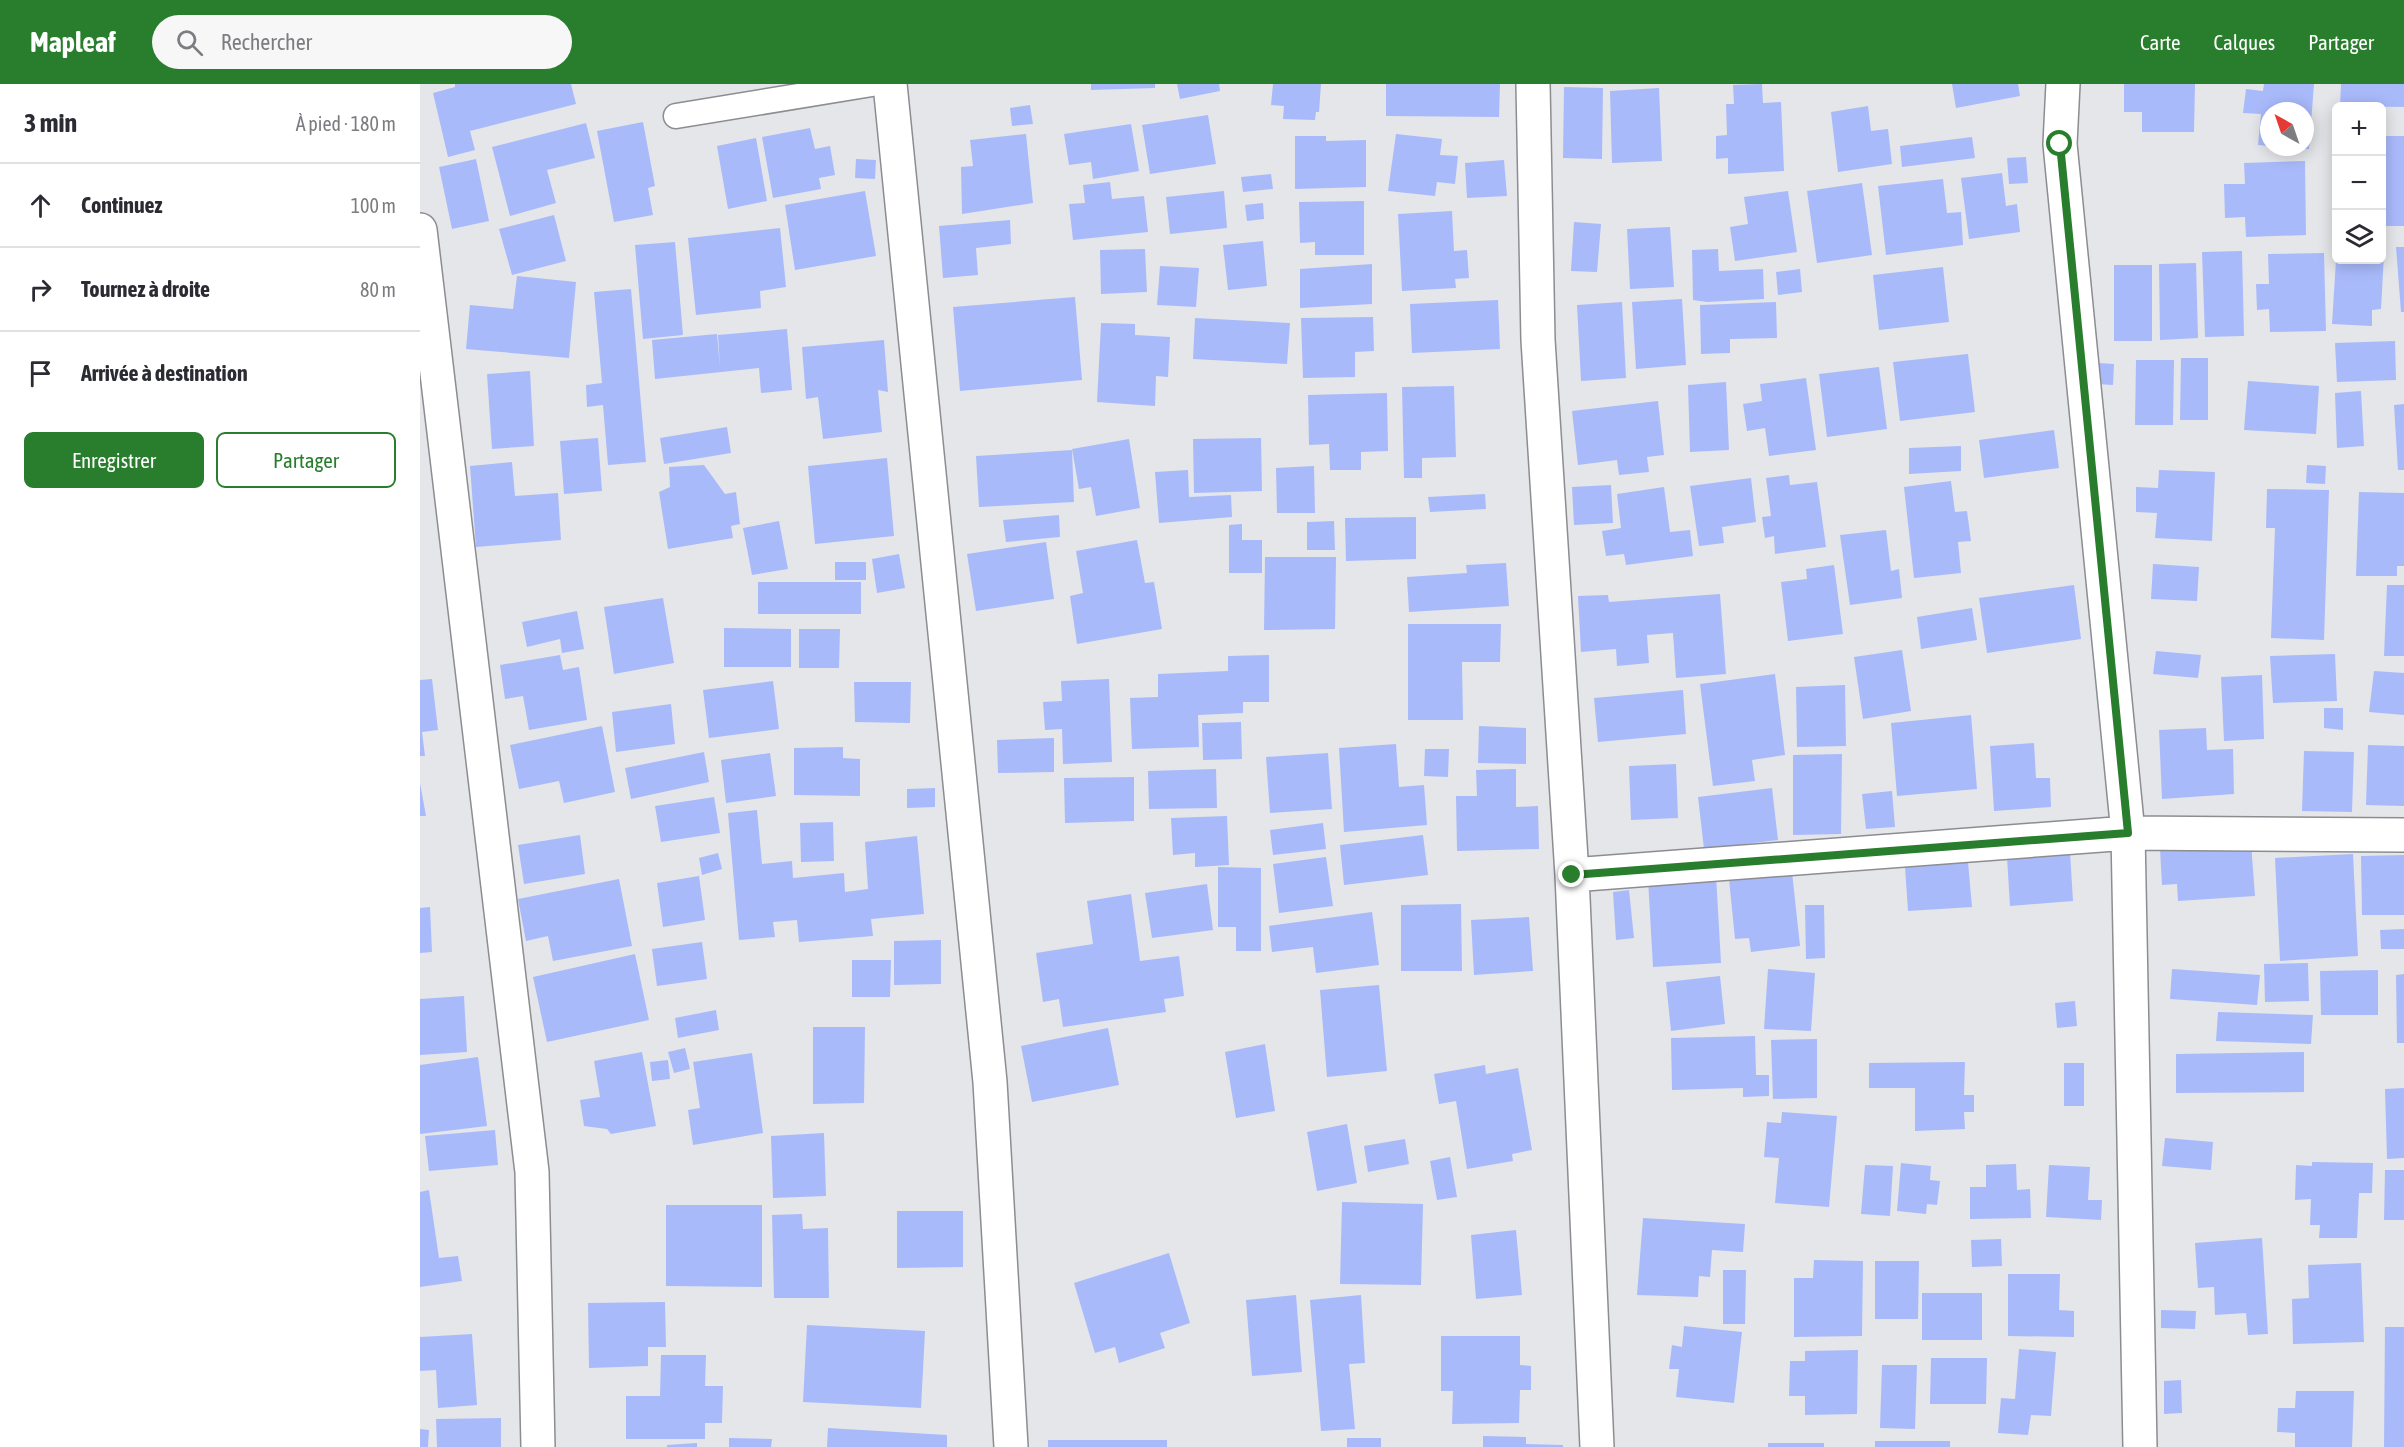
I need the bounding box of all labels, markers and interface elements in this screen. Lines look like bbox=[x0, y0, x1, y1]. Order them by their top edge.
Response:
search box bbox=[152, 15, 572, 69]
text: Mapleaf bbox=[30, 26, 116, 58]
icon: search bbox=[173, 26, 206, 59]
text: Rechercher bbox=[221, 29, 312, 55]
text: Carte bbox=[2140, 30, 2181, 54]
text: Calques bbox=[2214, 30, 2275, 54]
text: Partager bbox=[2308, 30, 2374, 54]
north arrow bbox=[2260, 102, 2314, 156]
map controls bbox=[2332, 102, 2386, 264]
button: + bbox=[2332, 102, 2386, 156]
text: 3 min bbox=[24, 108, 77, 138]
text: À pied · 180 m bbox=[296, 112, 396, 135]
route start bbox=[2046, 130, 2072, 156]
button: − bbox=[2332, 156, 2386, 210]
icon: ahead bbox=[24, 189, 57, 222]
text: Continuez bbox=[81, 192, 163, 218]
text: 100 m bbox=[351, 194, 396, 217]
button: layers bbox=[2332, 210, 2386, 264]
icon: right bbox=[24, 273, 57, 306]
text: Tournez à droite bbox=[81, 276, 210, 302]
text: 80 m bbox=[360, 278, 396, 301]
icon: arrive bbox=[24, 357, 57, 390]
text: Arrivée à destination bbox=[81, 360, 248, 386]
button: Enregistrer bbox=[24, 432, 204, 488]
button: Partager bbox=[216, 432, 396, 488]
route end bbox=[1558, 861, 1584, 887]

